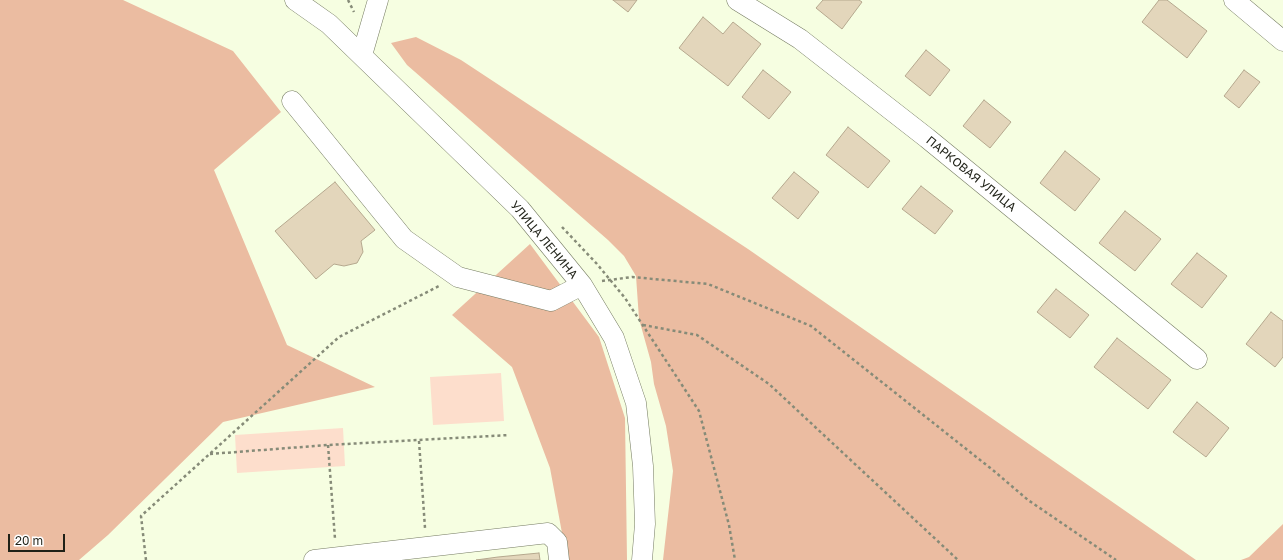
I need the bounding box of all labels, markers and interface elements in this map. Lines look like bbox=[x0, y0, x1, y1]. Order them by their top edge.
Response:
street label: ПАРКОВАЯ УЛИЦА bbox=[923, 133, 1019, 215]
street label: УЛИЦА ЛЕНИНА bbox=[507, 198, 581, 282]
scale bar bbox=[10, 526, 67, 552]
text: 20 m bbox=[15, 533, 43, 548]

